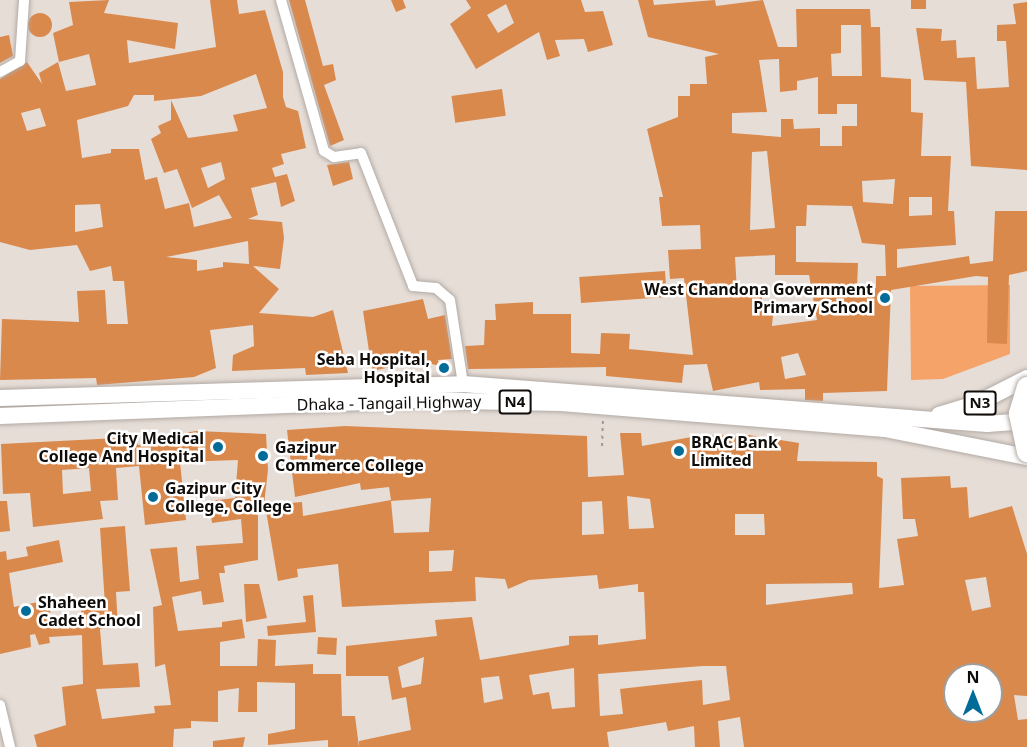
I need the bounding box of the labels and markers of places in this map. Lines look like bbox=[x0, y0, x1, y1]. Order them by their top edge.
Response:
place label: West Chandona Government Primary School bbox=[644, 279, 873, 317]
marker: West Chandona Government Primary School bbox=[878, 291, 892, 305]
place label: Seba Hospital, Hospital bbox=[317, 349, 430, 387]
marker: Seba Hospital, Hospital bbox=[435, 359, 453, 377]
place label: City Medical College And Hospital bbox=[39, 428, 204, 466]
place label: BRAC Bank Limited bbox=[691, 432, 778, 470]
place label: Gazipur Commerce College bbox=[275, 437, 424, 475]
marker: City Medical College And Hospital bbox=[209, 438, 227, 456]
marker: BRAC Bank Limited bbox=[672, 444, 686, 458]
marker: Gazipur Commerce College bbox=[256, 449, 270, 463]
place label: Gazipur City College, College bbox=[165, 478, 292, 516]
marker: Gazipur City College, College bbox=[146, 490, 160, 504]
place label: Shaheen Cadet School bbox=[38, 592, 141, 630]
marker: Shaheen Cadet School bbox=[19, 604, 33, 618]

